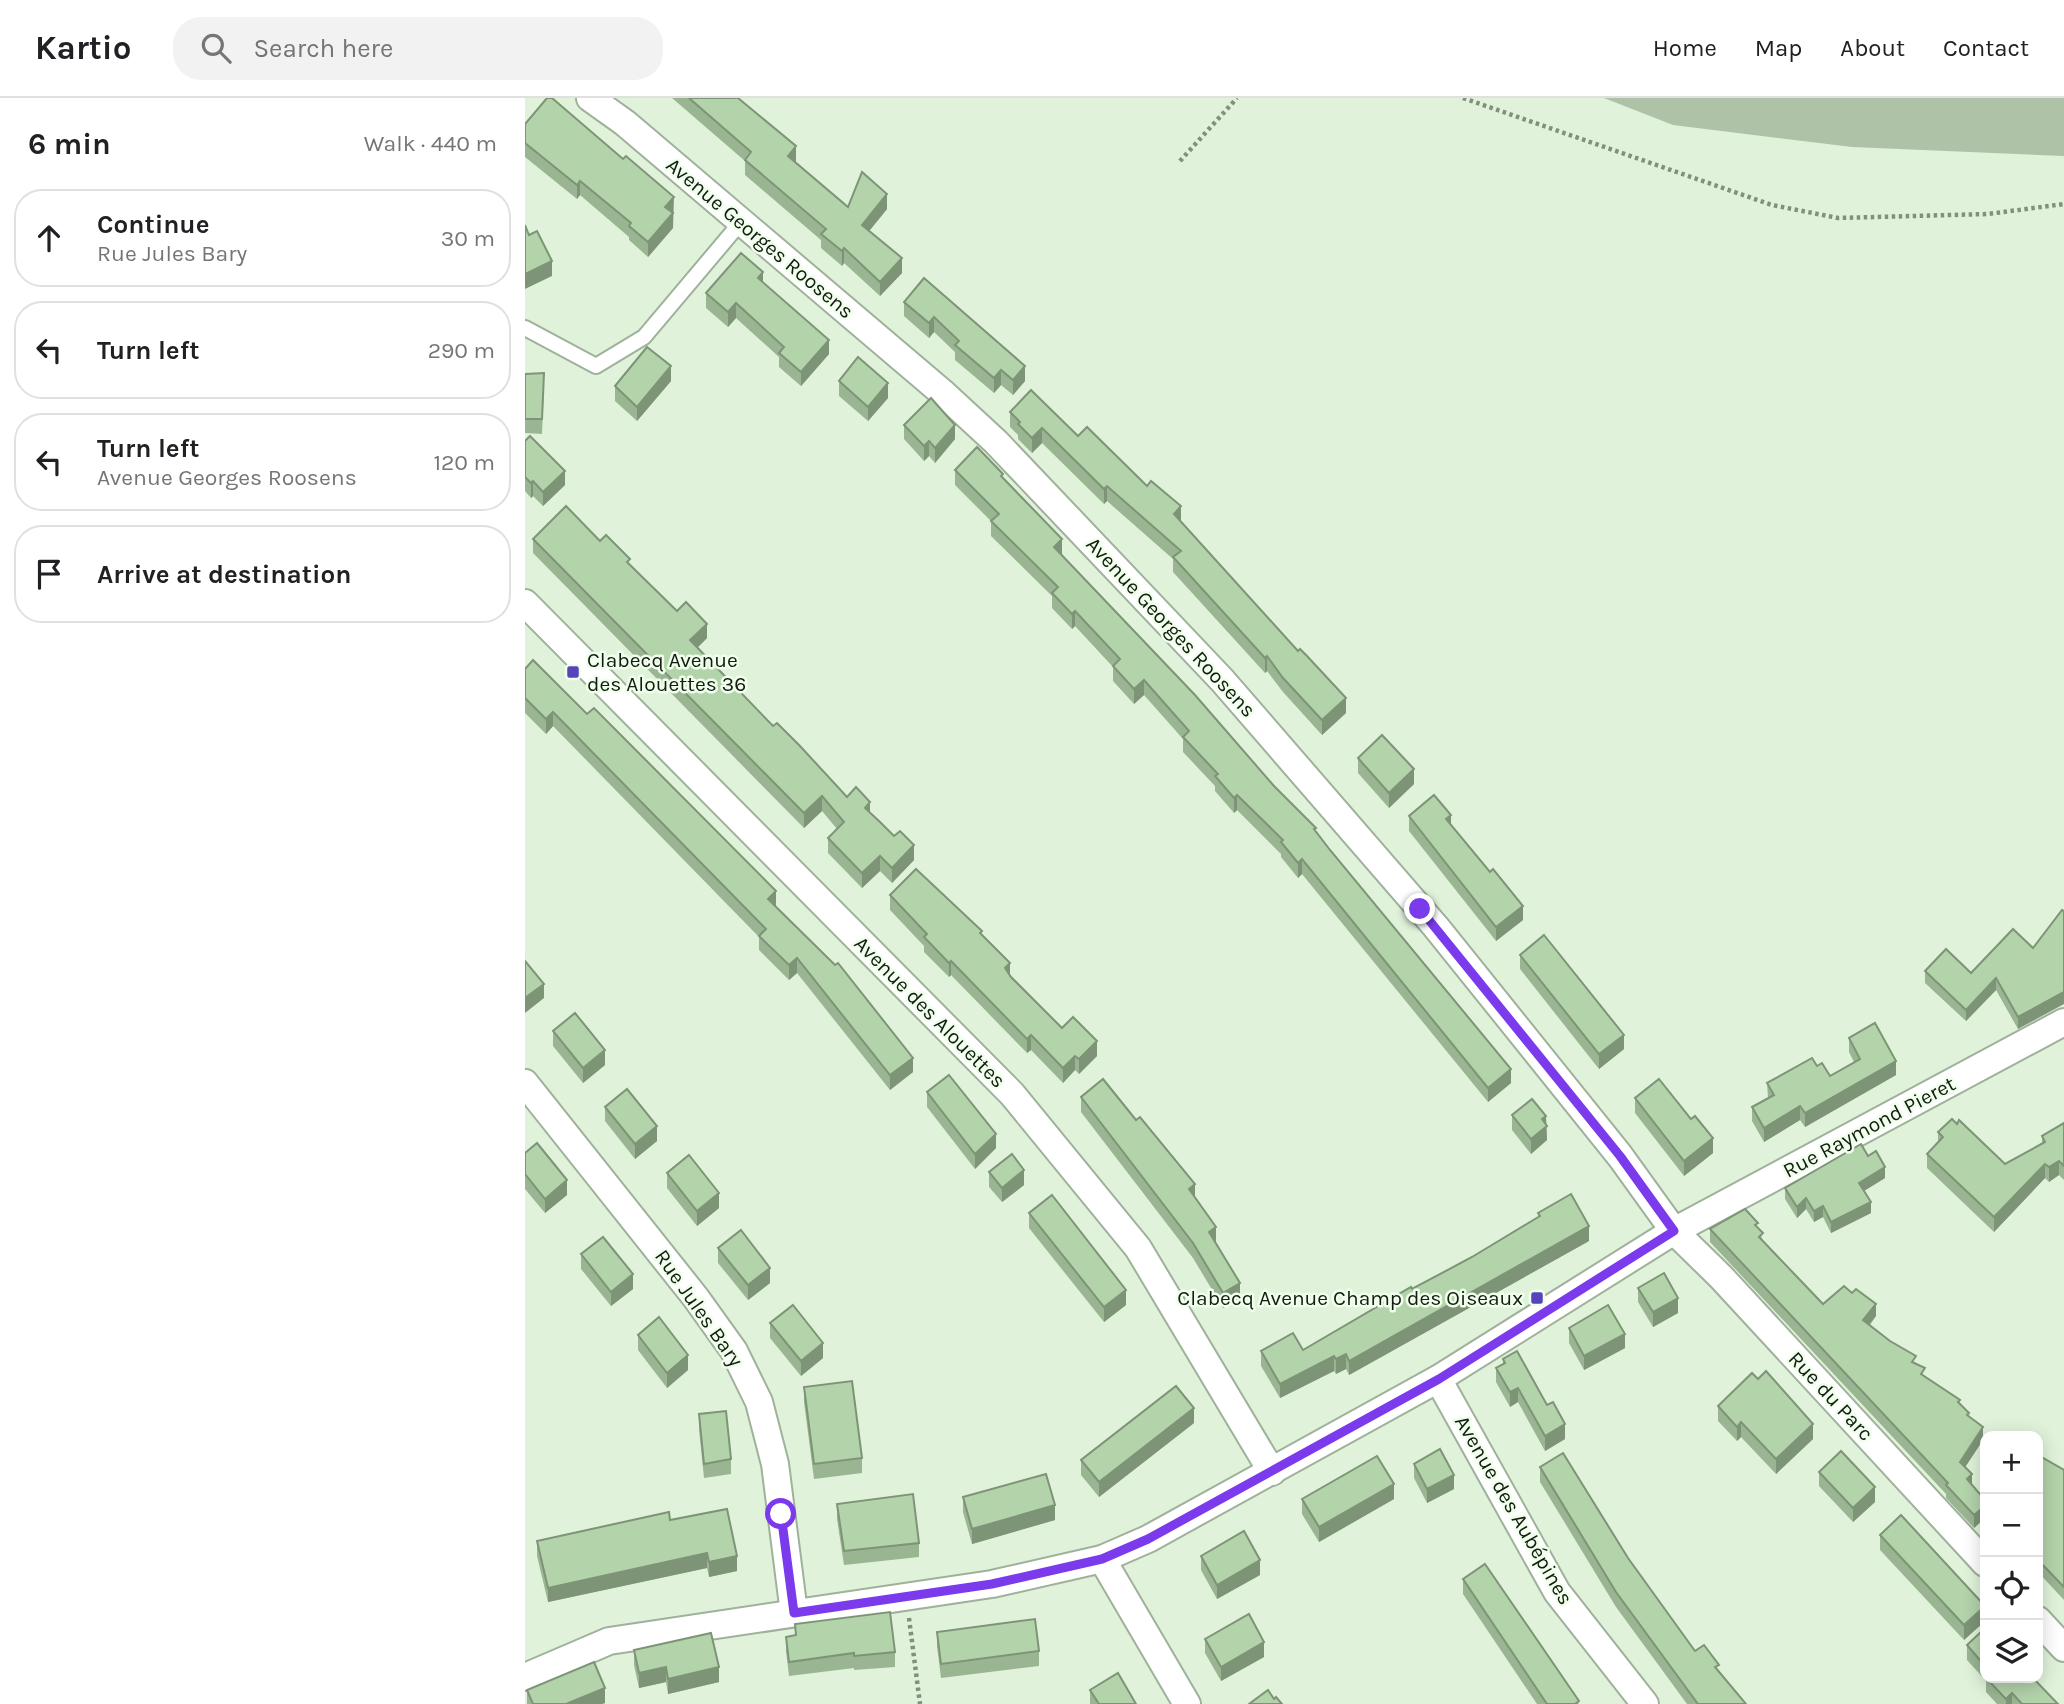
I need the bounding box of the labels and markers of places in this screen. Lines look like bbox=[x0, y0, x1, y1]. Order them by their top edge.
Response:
place label: Clabecq Avenue des Alouettes 36 bbox=[587, 648, 746, 696]
marker: Clabecq Avenue des Alouettes 36 bbox=[565, 664, 581, 680]
place label: Clabecq Avenue Champ des Oiseaux bbox=[1177, 1286, 1523, 1310]
marker: Clabecq Avenue Champ des Oiseaux bbox=[1529, 1290, 1545, 1306]

